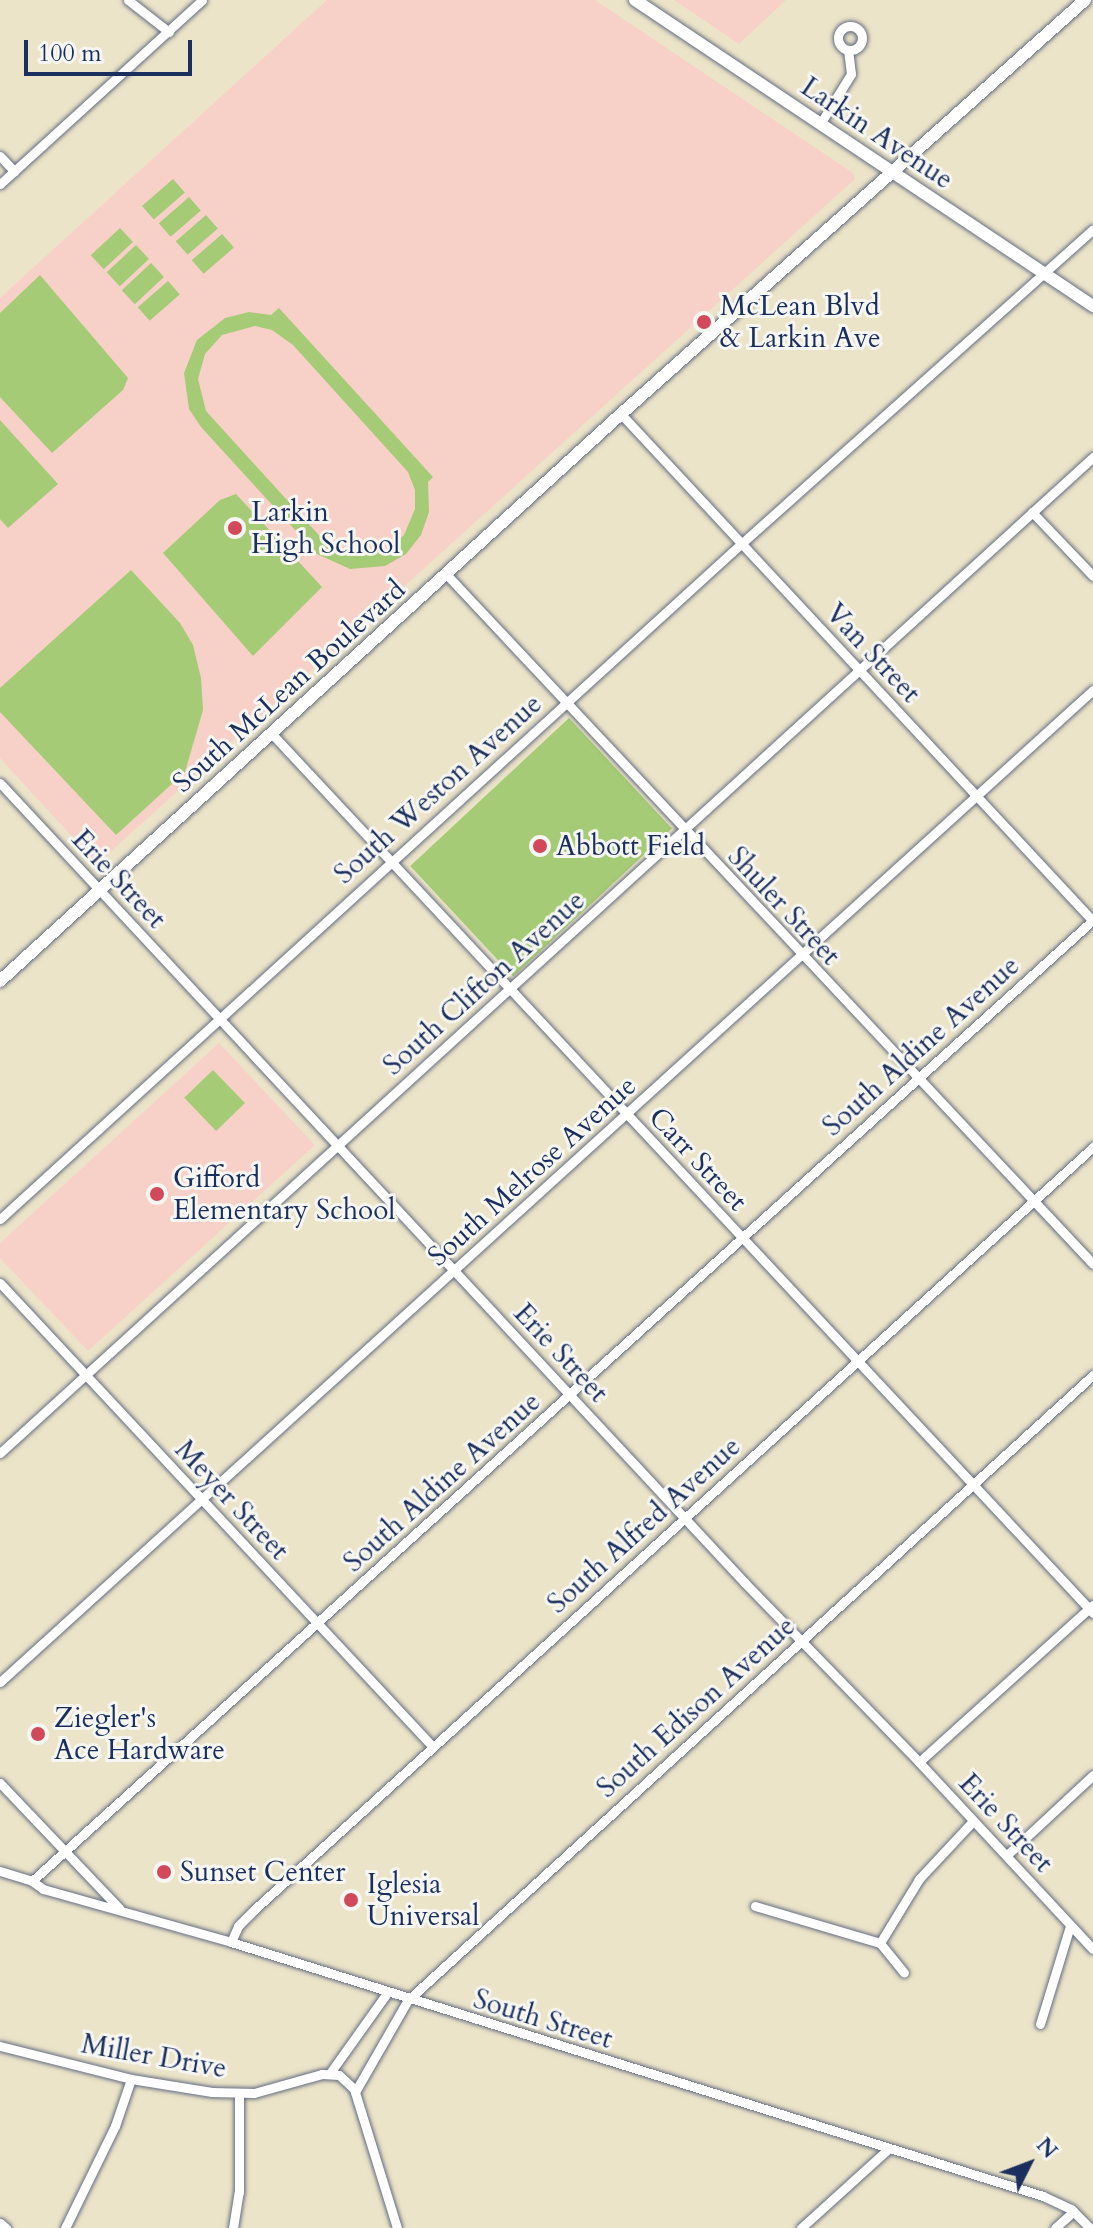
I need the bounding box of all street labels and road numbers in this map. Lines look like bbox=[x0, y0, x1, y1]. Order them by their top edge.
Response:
street label: Larkin Avenue bbox=[795, 70, 959, 196]
street label: South McLean Boulevard bbox=[166, 573, 412, 799]
street label: Van Street bbox=[819, 596, 927, 710]
street label: South Weston Avenue bbox=[327, 687, 549, 891]
street label: Erie Street bbox=[65, 823, 173, 935]
street label: Shuler Street bbox=[721, 840, 847, 972]
street label: South Clifton Avenue bbox=[376, 884, 592, 1082]
street label: South Aldine Avenue bbox=[816, 949, 1026, 1143]
street label: South Melrose Avenue bbox=[421, 1069, 643, 1273]
street label: Carr Street bbox=[642, 1100, 754, 1218]
street label: Erie Street bbox=[507, 1297, 615, 1409]
street label: South Aldine Avenue bbox=[337, 1385, 547, 1579]
street label: South Alfred Avenue bbox=[541, 1430, 747, 1620]
street label: Meyer Street bbox=[168, 1433, 296, 1567]
street label: South Edison Avenue bbox=[590, 1609, 802, 1805]
street label: Erie Street bbox=[952, 1767, 1060, 1879]
street label: South Street bbox=[469, 1982, 617, 2056]
street label: Miller Drive bbox=[79, 2027, 229, 2085]

